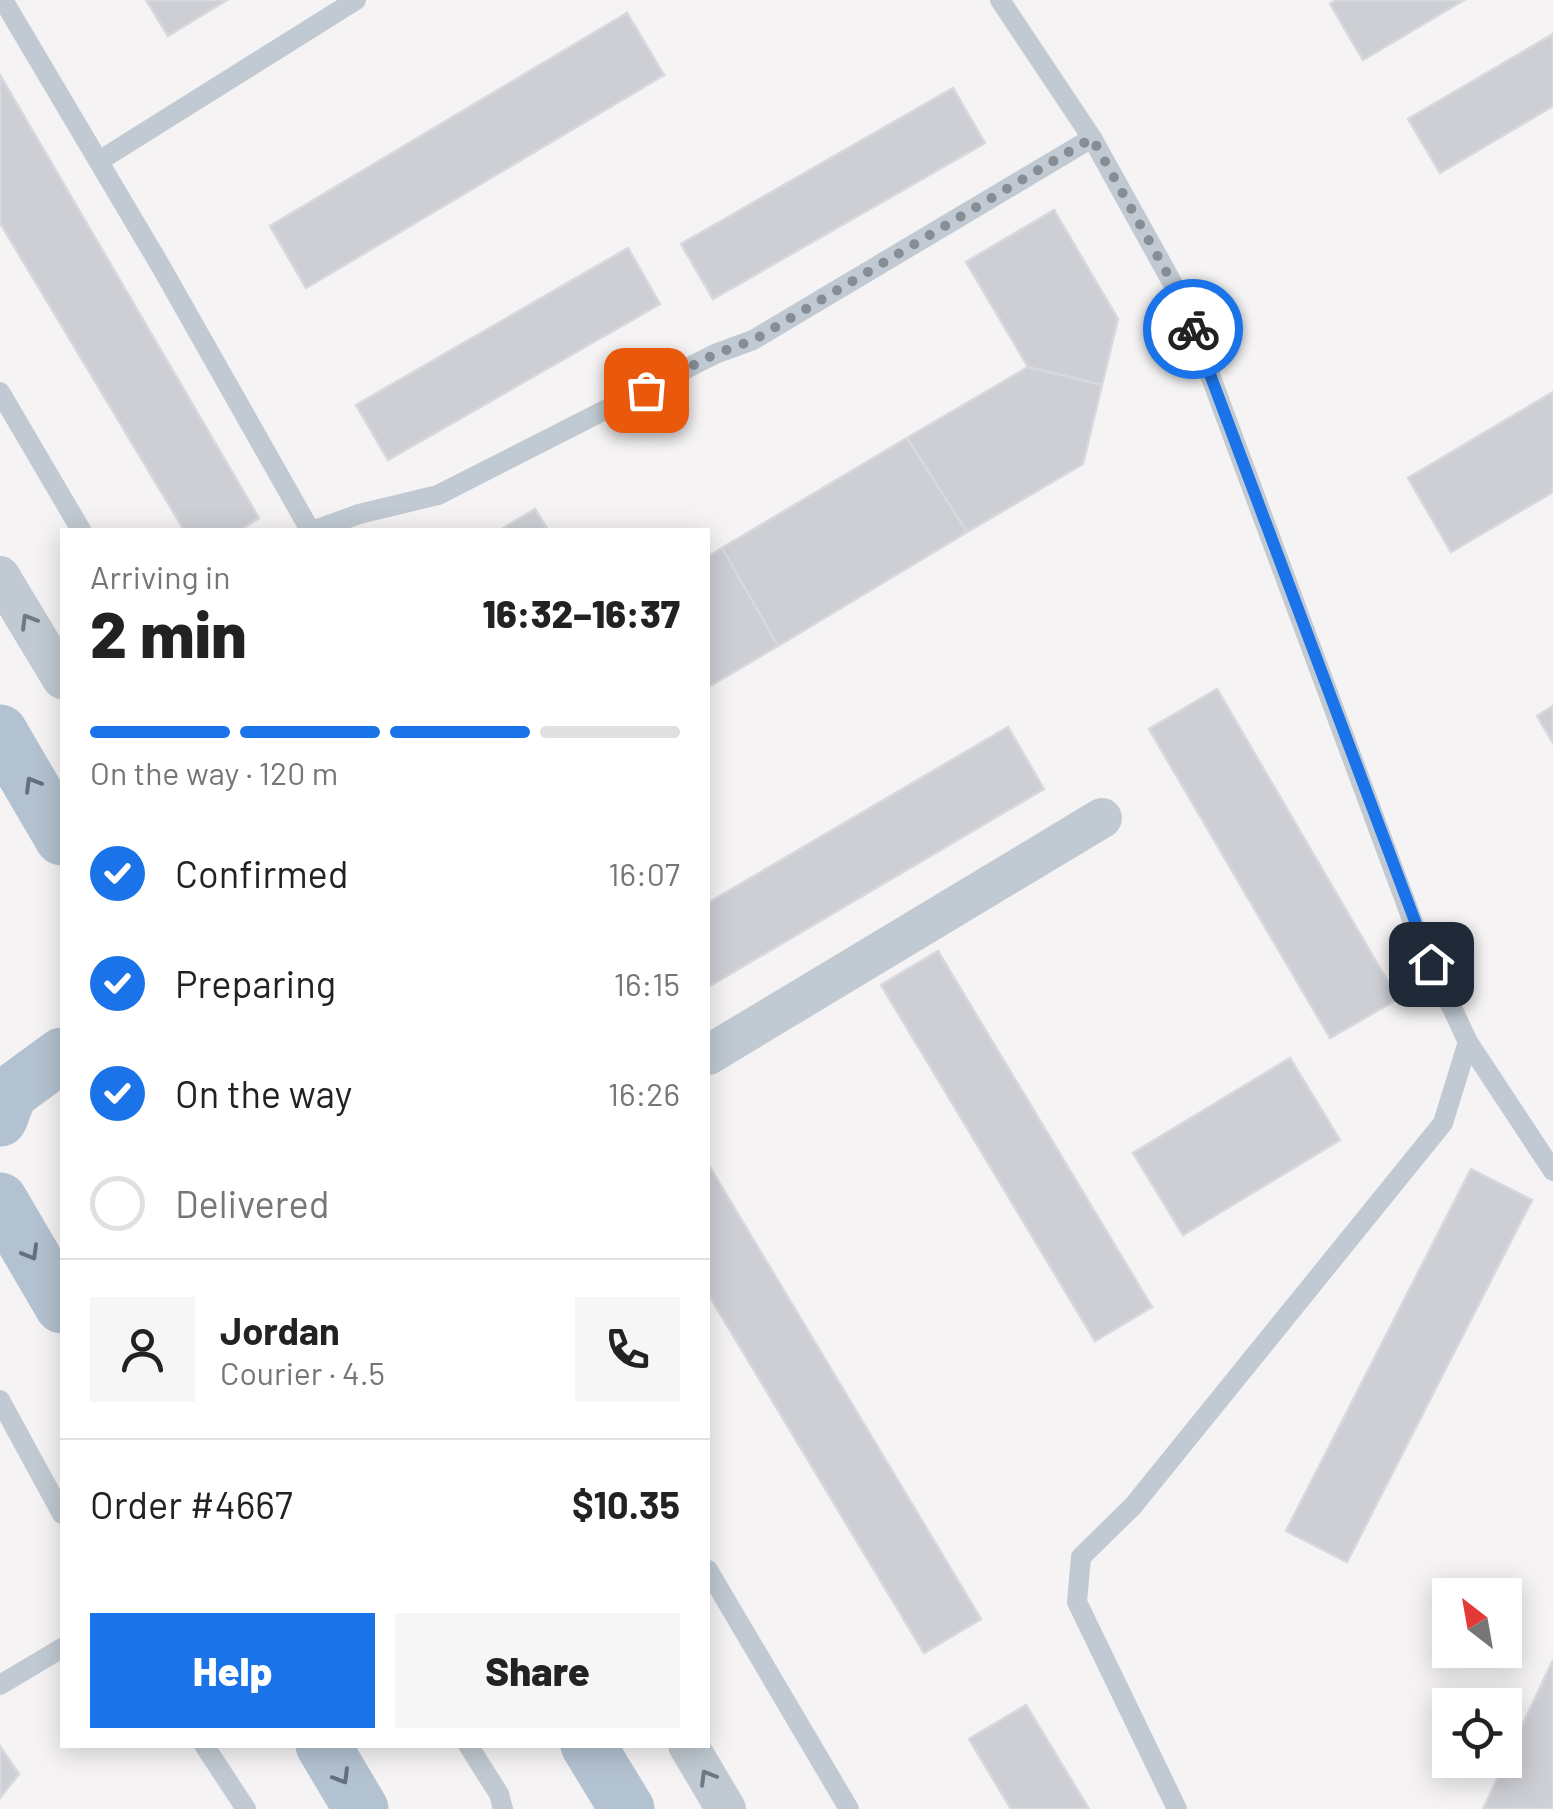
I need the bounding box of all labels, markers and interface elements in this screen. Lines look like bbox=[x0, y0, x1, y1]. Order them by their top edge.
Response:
courier bbox=[1143, 279, 1243, 379]
icon: bike bbox=[1166, 302, 1221, 357]
pin bbox=[604, 348, 689, 433]
icon: bag bbox=[619, 363, 674, 418]
text: Arriving in bbox=[90, 557, 230, 595]
text: 16:32–16:37 bbox=[482, 590, 680, 636]
text: 2 min bbox=[90, 593, 247, 671]
one-way arrow bbox=[21, 614, 40, 632]
text: On the way · 120 m bbox=[90, 753, 338, 791]
one-way arrow bbox=[25, 777, 44, 795]
icon: check bbox=[90, 846, 145, 901]
text: Confirmed bbox=[175, 850, 348, 896]
text: 16:07 bbox=[608, 854, 680, 892]
pin bbox=[1389, 922, 1474, 1007]
icon: home bbox=[1404, 937, 1459, 992]
icon: check bbox=[90, 956, 145, 1011]
text: Preparing bbox=[175, 960, 336, 1006]
text: 16:15 bbox=[614, 964, 680, 1002]
icon: check bbox=[90, 1066, 145, 1121]
text: On the way bbox=[175, 1070, 352, 1116]
text: 16:26 bbox=[608, 1074, 680, 1112]
text: Delivered bbox=[175, 1180, 329, 1226]
one-way arrow bbox=[19, 1242, 38, 1260]
button: person bbox=[90, 1297, 195, 1402]
button: phone bbox=[575, 1297, 680, 1402]
text: Jordan bbox=[220, 1307, 340, 1353]
text: Courier · 4.5 bbox=[220, 1353, 385, 1391]
text: Order #4667 bbox=[90, 1481, 293, 1527]
text: $10.35 bbox=[572, 1481, 680, 1527]
north arrow bbox=[1432, 1578, 1522, 1668]
map controls bbox=[1432, 1578, 1522, 1778]
button: Help bbox=[90, 1613, 375, 1728]
button: Share bbox=[395, 1613, 680, 1728]
button: locate bbox=[1432, 1688, 1522, 1778]
one-way arrow bbox=[330, 1766, 349, 1784]
one-way arrow bbox=[700, 1770, 719, 1788]

